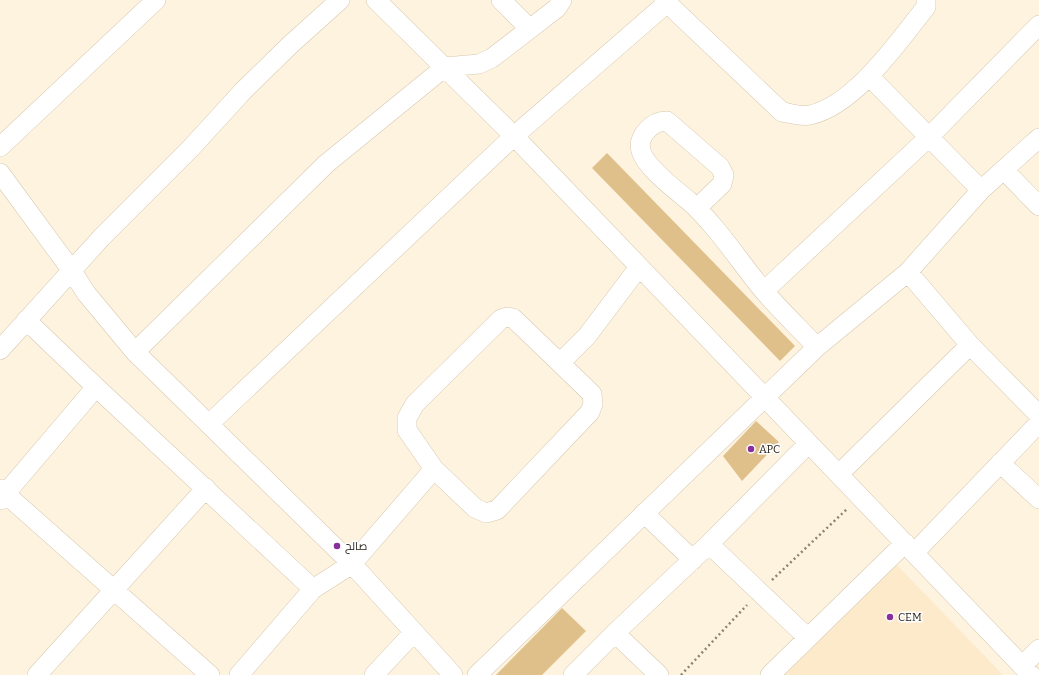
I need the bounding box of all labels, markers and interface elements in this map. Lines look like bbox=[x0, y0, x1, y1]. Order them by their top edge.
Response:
place label: APC bbox=[759, 443, 780, 456]
marker: APC bbox=[746, 444, 756, 454]
place label: صالح bbox=[345, 540, 367, 554]
marker: صالح bbox=[332, 541, 342, 551]
place label: CEM bbox=[898, 611, 922, 624]
marker: CEM bbox=[885, 612, 895, 622]

